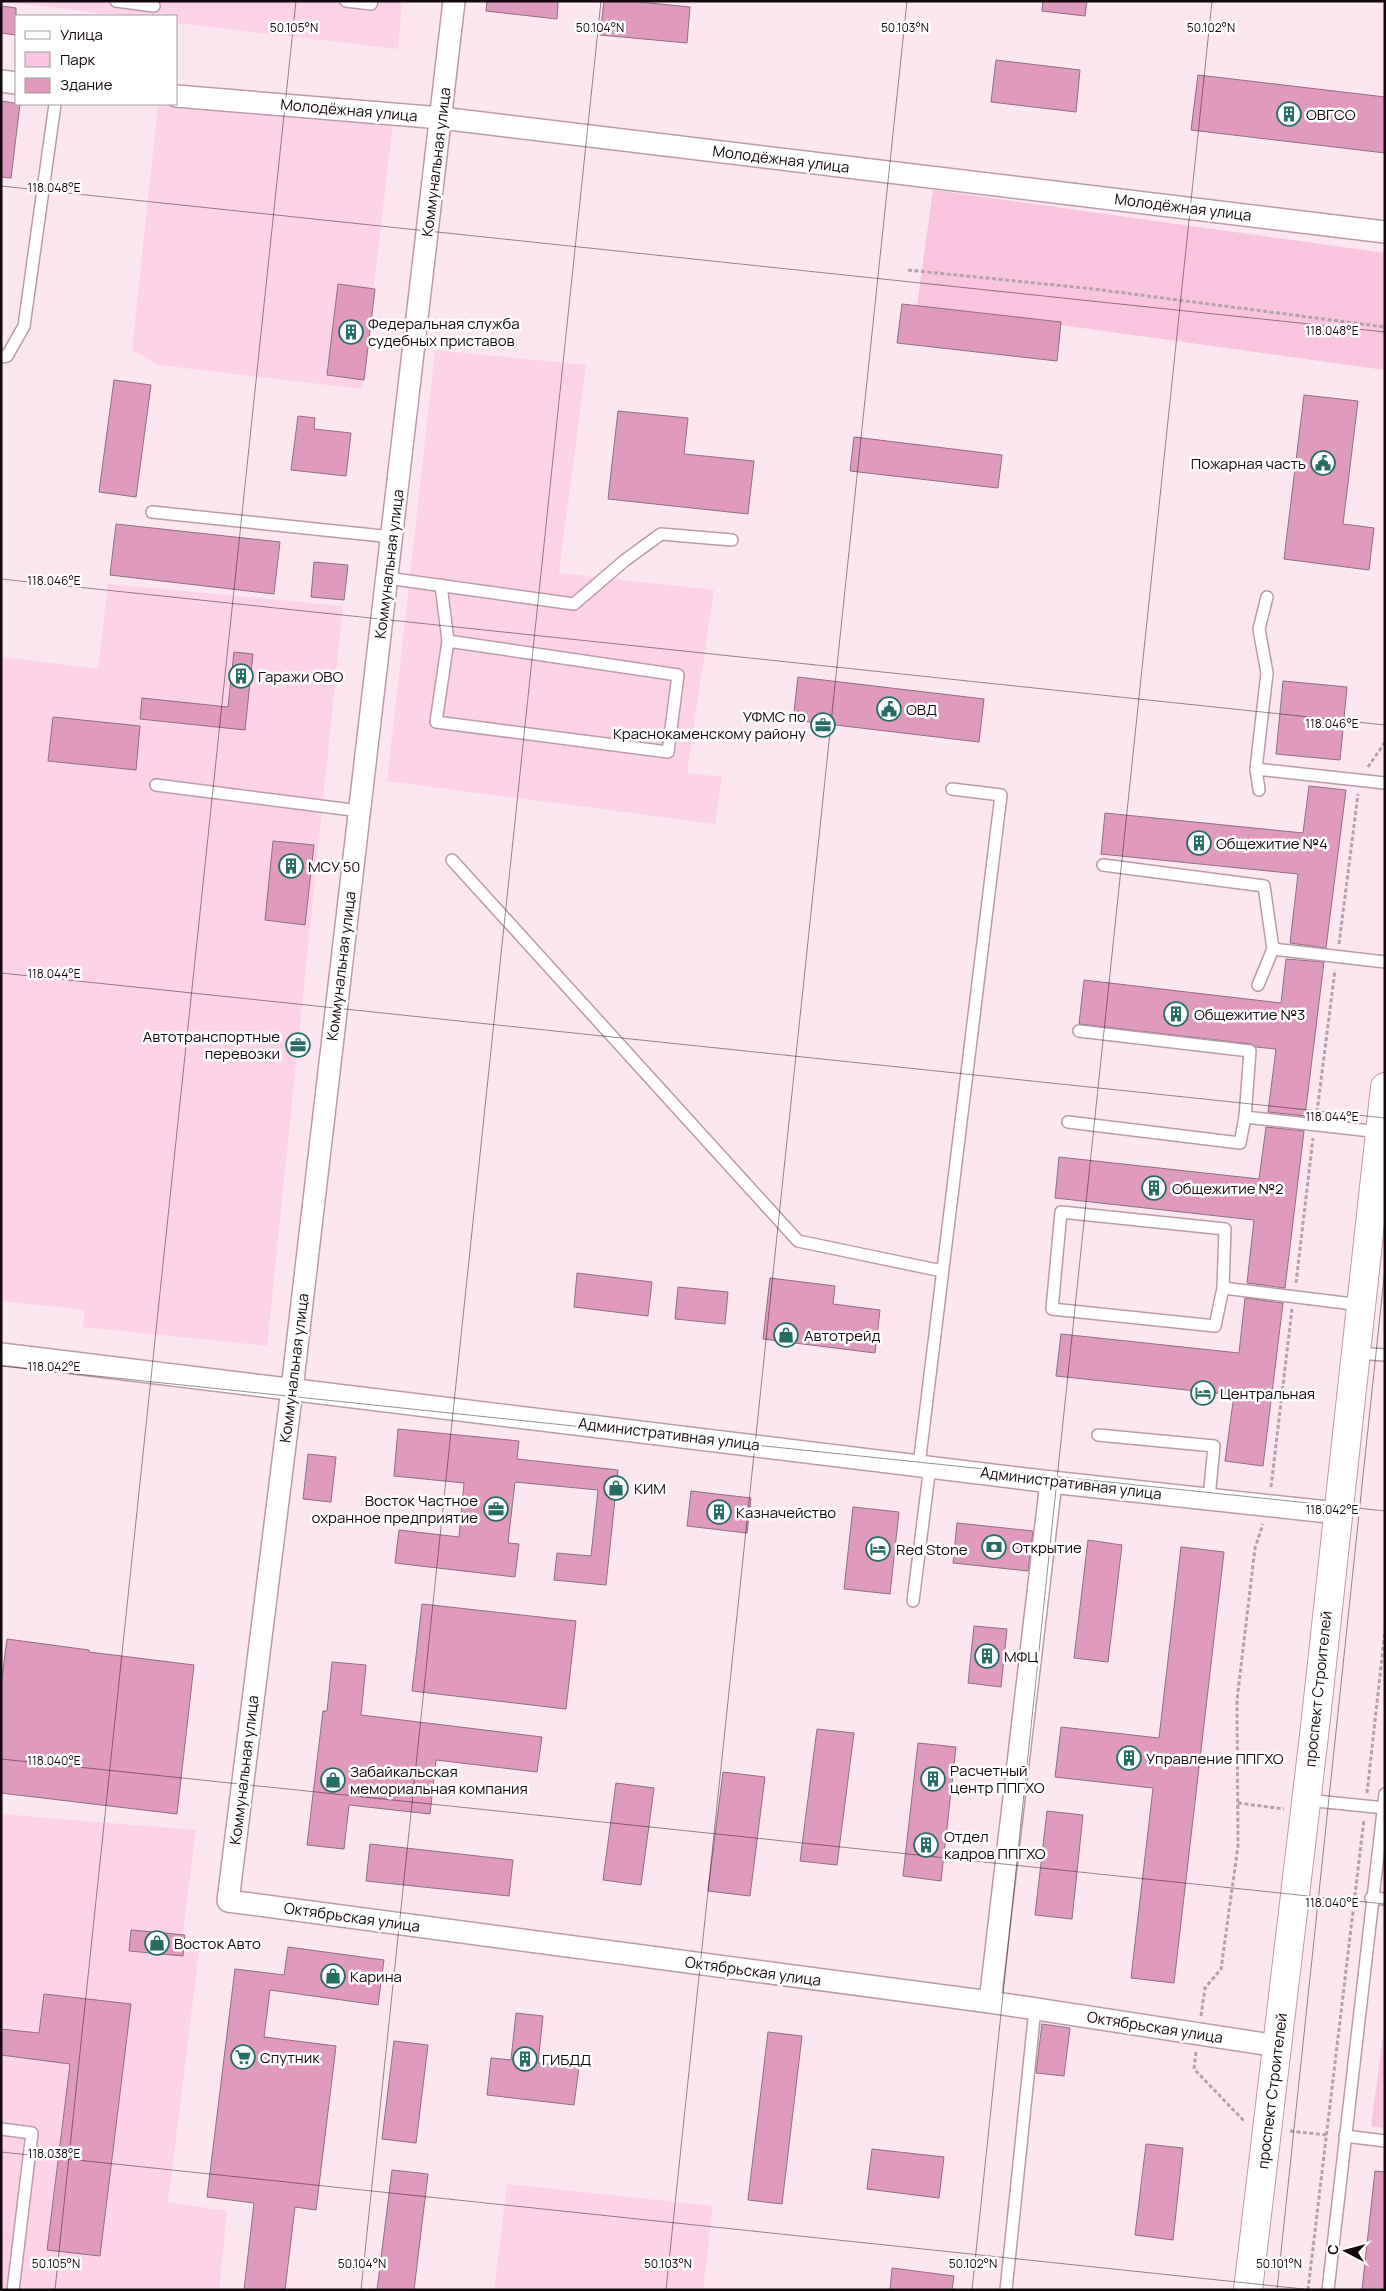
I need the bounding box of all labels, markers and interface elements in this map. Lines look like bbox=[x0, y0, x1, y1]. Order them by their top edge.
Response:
legend bbox=[15, 15, 178, 105]
text: 50.105°N bbox=[270, 19, 318, 36]
text: 50.104°N bbox=[576, 19, 624, 36]
text: 50.103°N bbox=[881, 19, 929, 36]
text: 50.102°N bbox=[1187, 19, 1235, 36]
text: Улица bbox=[60, 24, 103, 45]
text: Парк bbox=[60, 49, 96, 70]
text: Здание bbox=[60, 74, 113, 95]
street label: Коммунальная улица bbox=[416, 86, 456, 238]
street label: Молодёжная улица bbox=[279, 94, 419, 126]
building icon: ОВГСО bbox=[1276, 101, 1302, 127]
place label: ОВГСО bbox=[1306, 104, 1356, 125]
street label: Молодёжная улица bbox=[711, 140, 851, 178]
text: 118.048°E bbox=[28, 179, 81, 196]
street label: Молодёжная улица bbox=[1113, 188, 1253, 226]
place label: Федеральная служба судебных приставов bbox=[368, 313, 519, 351]
building icon: Федеральная служба судебных приставов bbox=[338, 319, 364, 345]
text: 118.048°E bbox=[1306, 322, 1359, 339]
public building icon: Пожарная часть bbox=[1310, 450, 1336, 476]
place label: Пожарная часть bbox=[1191, 453, 1306, 474]
street label: Коммунальная улица bbox=[369, 488, 409, 640]
text: 118.046°E bbox=[27, 572, 81, 589]
building icon: Гаражи ОВО bbox=[228, 663, 254, 689]
place label: Гаражи ОВО bbox=[258, 666, 344, 687]
public building icon: ОВД bbox=[876, 696, 902, 722]
place label: ОВД bbox=[906, 699, 937, 720]
place label: УФМС по Краснокаменскому району bbox=[613, 706, 806, 744]
office icon: УФМС по Краснокаменскому району bbox=[810, 712, 836, 738]
text: 118.046°E bbox=[1305, 715, 1359, 732]
building icon: Общежитие №4 bbox=[1186, 830, 1212, 856]
place label: Общежитие №4 bbox=[1216, 833, 1328, 854]
building icon: МСУ 50 bbox=[278, 853, 304, 879]
place label: МСУ 50 bbox=[308, 856, 360, 877]
street label: Коммунальная улица bbox=[321, 890, 361, 1042]
text: 118.044°E bbox=[27, 965, 81, 982]
building icon: Общежитие №3 bbox=[1163, 1001, 1189, 1027]
place label: Общежитие №3 bbox=[1194, 1004, 1305, 1025]
place label: Автотранспортные перевозки bbox=[143, 1026, 280, 1064]
office icon: Автотранспортные перевозки bbox=[285, 1032, 311, 1058]
text: 118.044°E bbox=[1305, 1108, 1359, 1125]
building icon: Общежитие №2 bbox=[1141, 1175, 1167, 1201]
place label: Общежитие №2 bbox=[1172, 1178, 1284, 1199]
street label: Коммунальная улица bbox=[274, 1292, 314, 1444]
shop icon: Автотрейд bbox=[773, 1322, 799, 1348]
place label: Автотрейд bbox=[804, 1325, 880, 1346]
text: 118.042°E bbox=[28, 1358, 81, 1375]
hotel icon: Центральная bbox=[1190, 1380, 1216, 1406]
place label: Центральная bbox=[1220, 1383, 1315, 1404]
street label: Административная улица bbox=[577, 1412, 761, 1456]
street label: Административная улица bbox=[979, 1461, 1163, 1505]
shop icon: КИМ bbox=[603, 1475, 629, 1501]
place label: КИМ bbox=[634, 1478, 666, 1499]
place label: Восток Частное охранное предприятие bbox=[311, 1490, 478, 1528]
office icon: Восток Частное охранное предприятие bbox=[483, 1496, 509, 1522]
building icon: Казначейство bbox=[706, 1499, 732, 1525]
text: 118.042°E bbox=[1306, 1501, 1359, 1518]
place label: Казначейство bbox=[736, 1502, 836, 1523]
bank icon: Открытие bbox=[981, 1534, 1007, 1560]
hotel icon: Red Stone bbox=[865, 1536, 891, 1562]
place label: Открытие bbox=[1012, 1537, 1082, 1558]
place label: Red Stone bbox=[896, 1539, 968, 1560]
street label: проспект Строителей bbox=[1299, 1610, 1337, 1768]
building icon: МФЦ bbox=[974, 1643, 1000, 1669]
place label: МФЦ bbox=[1004, 1646, 1038, 1667]
street label: Коммунальная улица bbox=[224, 1694, 264, 1846]
building icon: Управление ППГХО bbox=[1116, 1745, 1142, 1771]
place label: Управление ППГХО bbox=[1146, 1748, 1284, 1769]
text: 118.040°E bbox=[27, 1752, 81, 1769]
place label: Расчетный центр ППГХО bbox=[950, 1760, 1045, 1798]
place label: Забайкальская мемориальная компания bbox=[350, 1761, 528, 1799]
building icon: Расчетный центр ППГХО bbox=[920, 1766, 946, 1792]
shop icon: Забайкальская мемориальная компания bbox=[320, 1767, 346, 1793]
place label: Отдел кадров ППГХО bbox=[944, 1826, 1046, 1864]
building icon: Отдел кадров ППГХО bbox=[913, 1832, 939, 1858]
text: 118.040°E bbox=[1305, 1894, 1359, 1911]
street label: Октябрьская улица bbox=[283, 1897, 421, 1937]
shop icon: Восток Авто bbox=[144, 1930, 170, 1956]
place label: Восток Авто bbox=[174, 1933, 261, 1954]
street label: Октябрьская улица bbox=[684, 1951, 822, 1991]
shop icon: Карина bbox=[320, 1963, 346, 1989]
place label: Карина bbox=[350, 1966, 402, 1987]
street label: Октябрьская улица bbox=[1086, 2006, 1224, 2048]
street label: проспект Строителей bbox=[1252, 2012, 1292, 2170]
supermarket icon: Спутник bbox=[230, 2044, 256, 2070]
building icon: ГИБДД bbox=[512, 2046, 538, 2072]
place label: Спутник bbox=[260, 2047, 320, 2068]
place label: ГИБДД bbox=[542, 2049, 591, 2070]
text: 118.038°E bbox=[28, 2145, 80, 2162]
north arrow bbox=[1321, 2226, 1371, 2276]
text: С bbox=[1323, 2243, 1343, 2256]
text: 50.105°N bbox=[32, 2255, 80, 2272]
text: 50.104°N bbox=[338, 2255, 386, 2272]
text: 50.103°N bbox=[644, 2255, 692, 2272]
text: 50.102°N bbox=[949, 2255, 997, 2272]
text: 50.101°N bbox=[1256, 2255, 1302, 2272]

